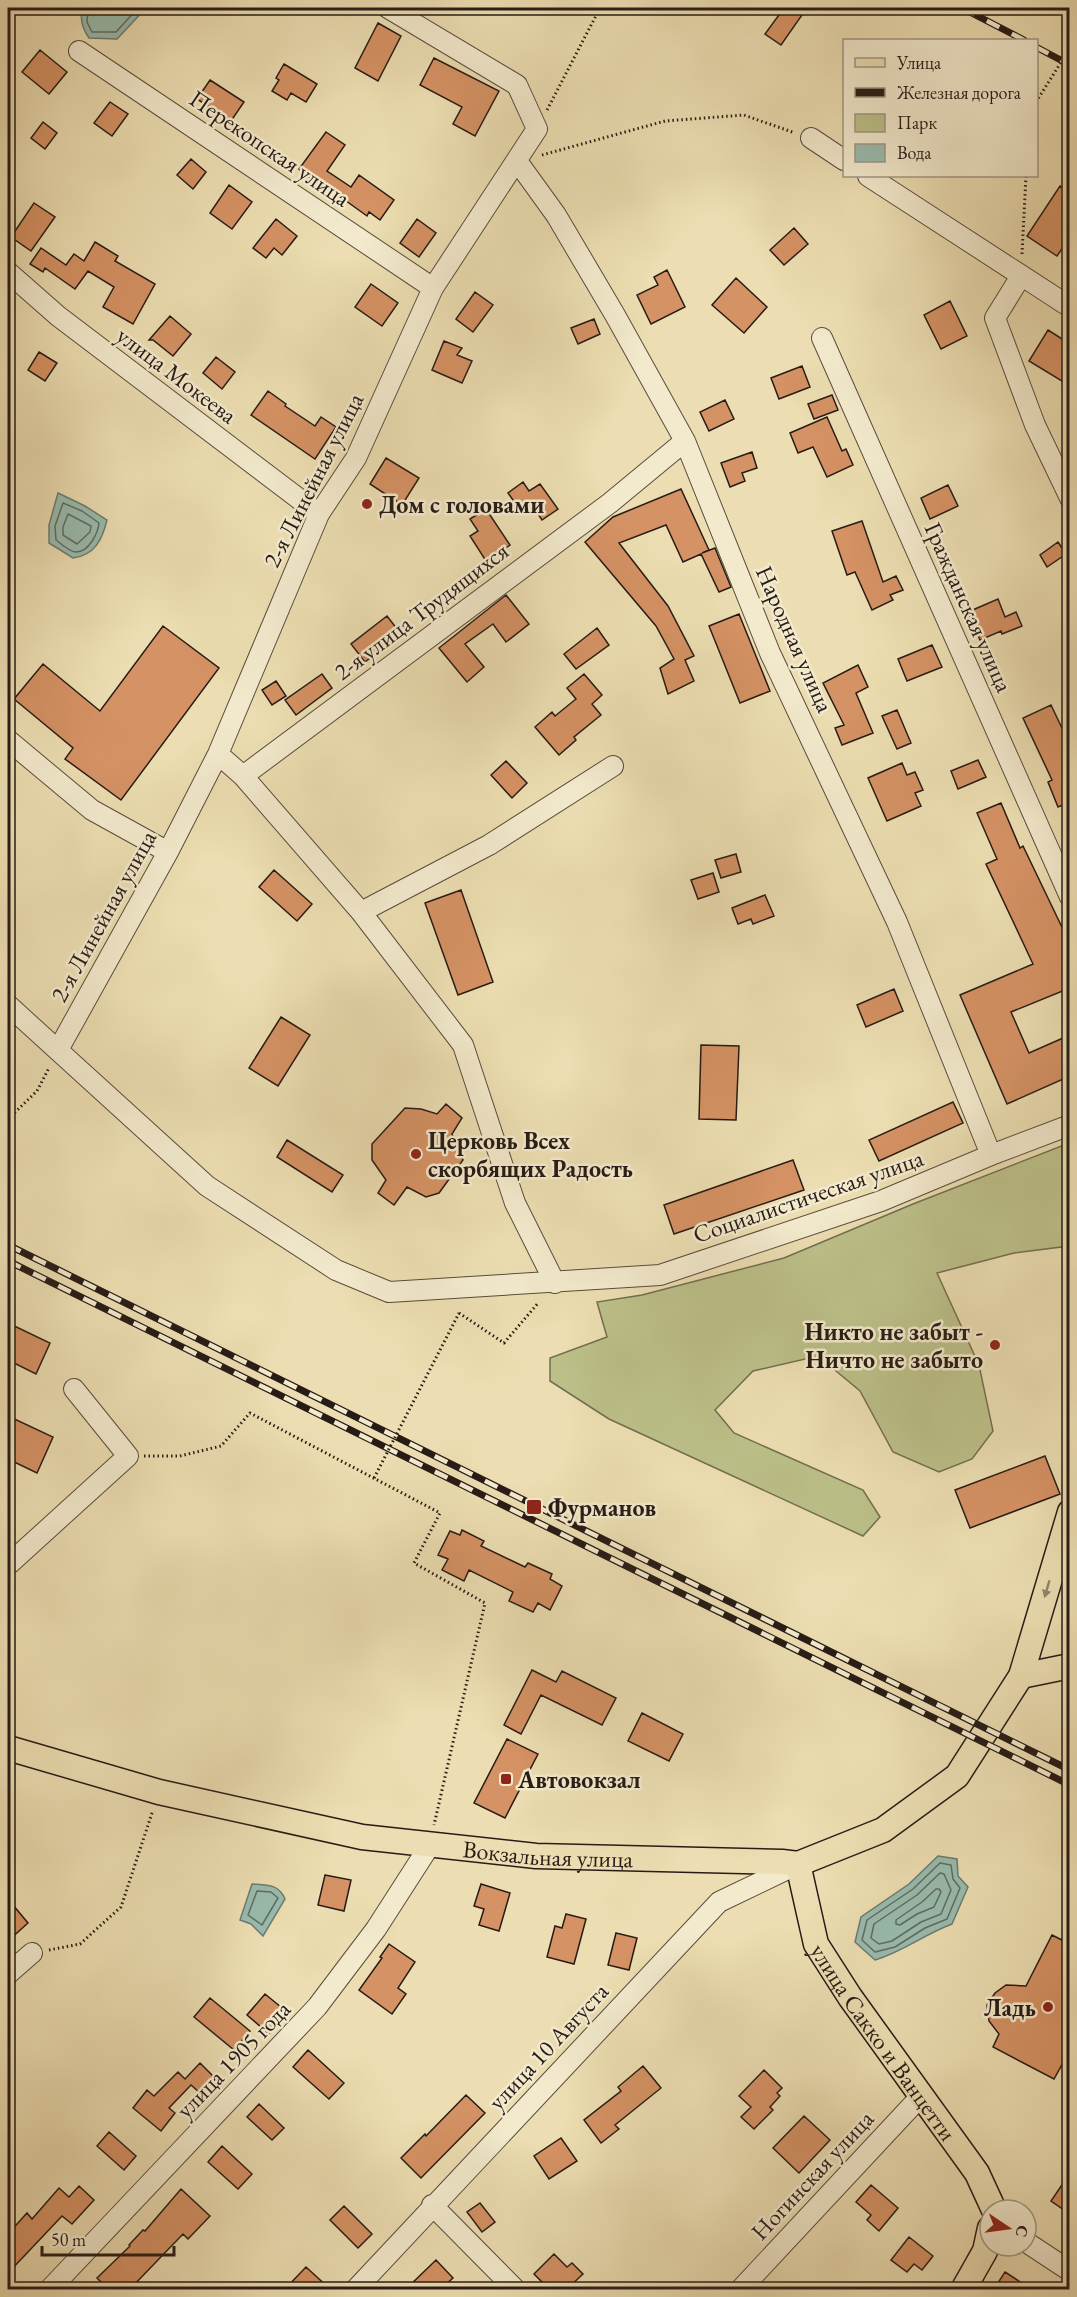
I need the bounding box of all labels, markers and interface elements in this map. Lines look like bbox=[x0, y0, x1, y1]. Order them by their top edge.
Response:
legend bbox=[843, 39, 1038, 177]
text: Улица bbox=[896, 51, 942, 74]
text: Железная дорога bbox=[896, 81, 1022, 104]
street label: Перекопская улица bbox=[184, 83, 357, 214]
text: Парк bbox=[897, 111, 937, 134]
text: Вода bbox=[897, 141, 932, 164]
street label: улица Мокеева bbox=[111, 320, 244, 431]
street label: 2-я Линейная улица bbox=[256, 387, 370, 572]
place label: Дом с головами bbox=[379, 489, 544, 520]
marker: Дом с головами bbox=[360, 497, 374, 511]
street label: Гражданская улица bbox=[918, 517, 1020, 697]
street label: 2-я улица Трудящихся bbox=[327, 535, 515, 687]
street label: Народная улица bbox=[749, 561, 841, 718]
street label: 2-я Линейная улица bbox=[43, 824, 163, 1007]
place label: Церковь Всех скорбящих Радость bbox=[428, 1125, 633, 1184]
street label: Социалистическая улица bbox=[689, 1142, 928, 1250]
marker: Церковь Всех скорбящих Радость bbox=[409, 1147, 423, 1161]
place label: Никто не забыт - Ничто не забыто bbox=[804, 1316, 983, 1375]
marker: Никто не забыт - Ничто не забыто bbox=[988, 1338, 1002, 1352]
place label: Фурманов bbox=[548, 1492, 656, 1524]
marker: Фурманов bbox=[525, 1498, 543, 1516]
one-way arrow bbox=[1042, 1580, 1051, 1598]
place label: Автовокзал bbox=[517, 1764, 641, 1795]
marker: Автовокзал bbox=[499, 1772, 513, 1786]
street label: Вокзальная улица bbox=[461, 1833, 634, 1874]
street label: улица Сакко и Ванцетти bbox=[804, 1937, 964, 2147]
street label: улица 10 Августа bbox=[481, 1975, 615, 2116]
place label: Ладь bbox=[984, 1992, 1036, 2023]
street label: улица 1905 года bbox=[169, 1993, 297, 2124]
marker: Ладь bbox=[1041, 2000, 1055, 2014]
street label: Ногинская улица bbox=[744, 2103, 880, 2247]
north arrow bbox=[978, 2198, 1038, 2258]
scale bar bbox=[42, 2219, 174, 2257]
text: С bbox=[1011, 2223, 1034, 2239]
text: 50 m bbox=[51, 2228, 86, 2251]

